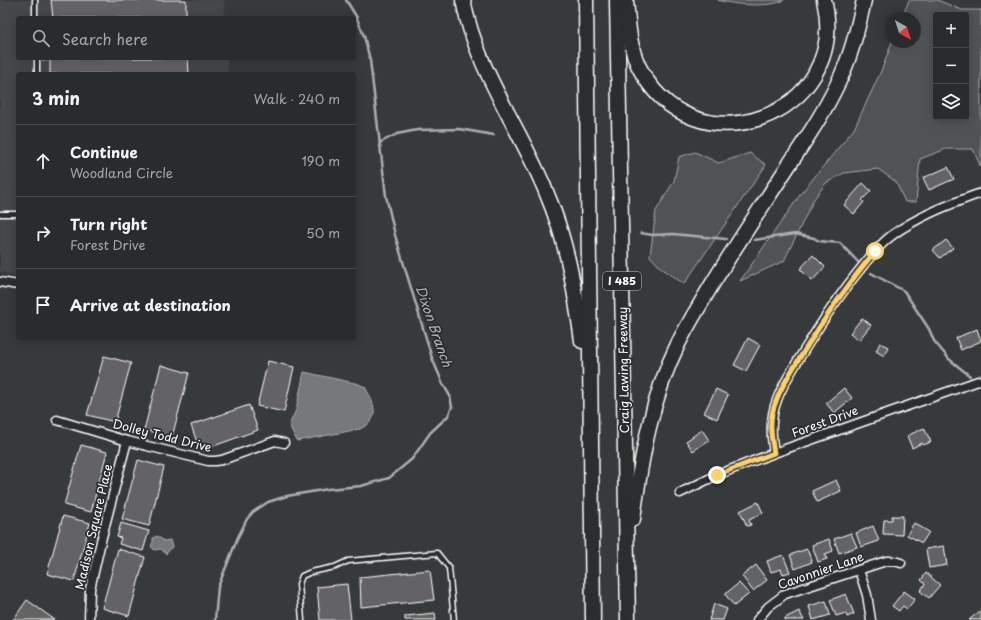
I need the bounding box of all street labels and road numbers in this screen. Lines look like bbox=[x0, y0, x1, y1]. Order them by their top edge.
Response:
road number: I 485 bbox=[603, 272, 641, 290]
street label: Craig Lawing Freeway bbox=[613, 307, 633, 433]
street label: Forest Drive bbox=[789, 401, 860, 441]
street label: Dolley Todd Drive bbox=[111, 414, 214, 456]
street label: Madison Square Place bbox=[70, 462, 116, 591]
street label: Cavonnier Lane bbox=[775, 547, 866, 593]

